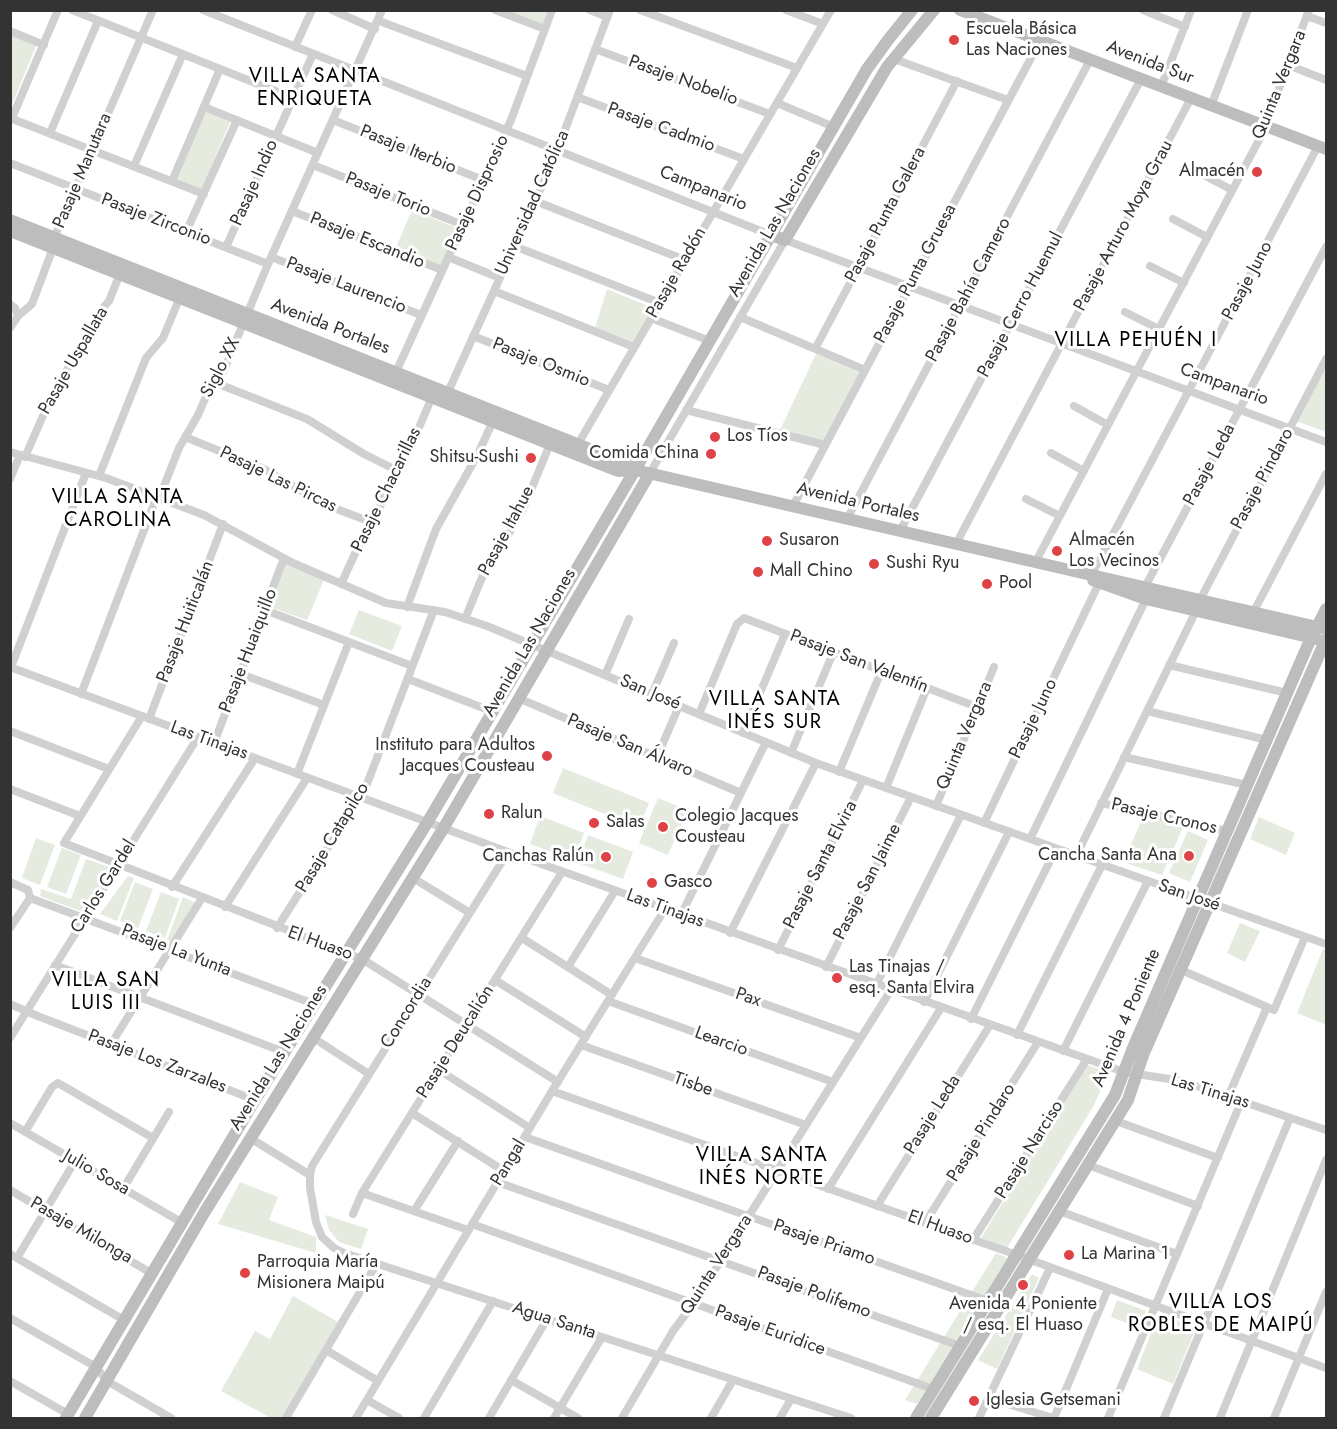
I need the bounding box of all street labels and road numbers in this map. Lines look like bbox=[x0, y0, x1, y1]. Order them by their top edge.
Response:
street label: Quinta Vergara bbox=[1248, 27, 1312, 143]
street label: Avenida Sur bbox=[1103, 36, 1197, 90]
street label: Pasaje Nobelio bbox=[625, 51, 741, 111]
street label: Pasaje Cadmio bbox=[604, 99, 718, 157]
street label: Pasaje Manutara bbox=[49, 110, 117, 232]
street label: Pasaje Iterbio bbox=[357, 121, 459, 179]
street label: Universidad Católica bbox=[491, 127, 575, 279]
street label: Pasaje Disprosio bbox=[442, 132, 514, 254]
street label: Pasaje Indio bbox=[226, 137, 284, 229]
street label: Pasaje Arturo Moya Grau bbox=[1070, 137, 1178, 315]
street label: Pasaje Punta Galera bbox=[841, 143, 931, 287]
street label: Avenida Las Naciones bbox=[724, 145, 826, 301]
street label: Campanario bbox=[656, 162, 750, 216]
street label: Pasaje Torio bbox=[342, 168, 434, 222]
street label: Pasaje Zirconio bbox=[98, 189, 214, 251]
street label: Pasaje Punta Gruesa bbox=[870, 201, 962, 347]
street label: Pasaje Escandio bbox=[307, 208, 427, 274]
street label: Pasaje Bahía Camero bbox=[922, 214, 1016, 366]
street label: Pasaje Radón bbox=[642, 224, 712, 322]
street label: Pasaje Cerro Huemul bbox=[974, 229, 1068, 381]
street label: Pasaje Juno bbox=[1218, 238, 1278, 324]
street label: Pasaje Laurencio bbox=[283, 253, 409, 319]
street label: Avenida Portales bbox=[268, 294, 392, 360]
street label: Pasaje Uspallata bbox=[35, 303, 113, 419]
street label: Pasaje Osmio bbox=[489, 334, 593, 392]
street label: Siglo XX bbox=[197, 335, 245, 401]
street label: Campanario bbox=[1177, 359, 1271, 411]
street label: Pasaje Leda bbox=[1179, 420, 1241, 510]
street label: Pasaje Chacarillas bbox=[348, 424, 426, 556]
street label: Pasaje Pindaro bbox=[1227, 425, 1299, 533]
street label: Pasaje Las Pircas bbox=[216, 442, 340, 518]
street label: Avenida Portales bbox=[795, 478, 921, 528]
street label: Pasaje Itahue bbox=[474, 482, 540, 580]
street label: Pasaje Huiticalán bbox=[153, 558, 219, 686]
street label: Avenida Las Naciones bbox=[479, 565, 581, 721]
street label: Pasaje Huaiquillo bbox=[215, 586, 283, 716]
street label: Pasaje San Valentín bbox=[787, 626, 931, 698]
street label: San José bbox=[616, 671, 684, 715]
street label: Pasaje Juno bbox=[1005, 676, 1063, 762]
street label: Quinta Vergara bbox=[932, 679, 998, 793]
street label: Pasaje San Álvaro bbox=[564, 710, 696, 782]
street label: Las Tinajas bbox=[167, 717, 251, 765]
street label: Pasaje Catapilco bbox=[292, 779, 374, 897]
street label: Pasaje Cronos bbox=[1109, 794, 1219, 840]
street label: Pasaje Santa Elvira bbox=[779, 797, 863, 933]
street label: Pasaje San Jaime bbox=[829, 820, 907, 944]
street label: Carlos Gardel bbox=[67, 836, 141, 938]
street label: San José bbox=[1155, 875, 1223, 917]
street label: Las Tinajas bbox=[623, 885, 707, 933]
street label: Pasaje La Yunta bbox=[118, 920, 234, 982]
street label: El Huaso bbox=[285, 922, 355, 966]
street label: Avenida 4 Poniente bbox=[1088, 946, 1166, 1090]
street label: Concordia bbox=[377, 973, 437, 1053]
street label: Avenida Las Naciones bbox=[225, 981, 333, 1135]
street label: Pasaje Deucalión bbox=[413, 981, 499, 1103]
street label: Pax bbox=[732, 984, 764, 1012]
street label: Learcio bbox=[691, 1022, 751, 1062]
street label: Pasaje Los Zarzales bbox=[85, 1026, 229, 1098]
street label: Tisbe bbox=[671, 1068, 715, 1102]
street label: Las Tinajas bbox=[1168, 1070, 1252, 1114]
street label: Pasaje Leda bbox=[900, 1071, 966, 1159]
street label: Pasaje Pindaro bbox=[943, 1080, 1021, 1186]
street label: Pasaje Narciso bbox=[991, 1097, 1069, 1203]
street label: Pangal bbox=[487, 1136, 531, 1190]
street label: Julio Sosa bbox=[59, 1145, 133, 1201]
street label: Pasaje Milonga bbox=[26, 1193, 136, 1269]
street label: El Huaso bbox=[905, 1206, 975, 1250]
street label: Quinta Vergara bbox=[676, 1211, 758, 1319]
street label: Pasaje Priamo bbox=[770, 1216, 878, 1270]
street label: Pasaje Polifemo bbox=[754, 1262, 874, 1324]
street label: Agua Santa bbox=[509, 1297, 599, 1345]
street label: Pasaje Euridice bbox=[712, 1301, 828, 1361]

